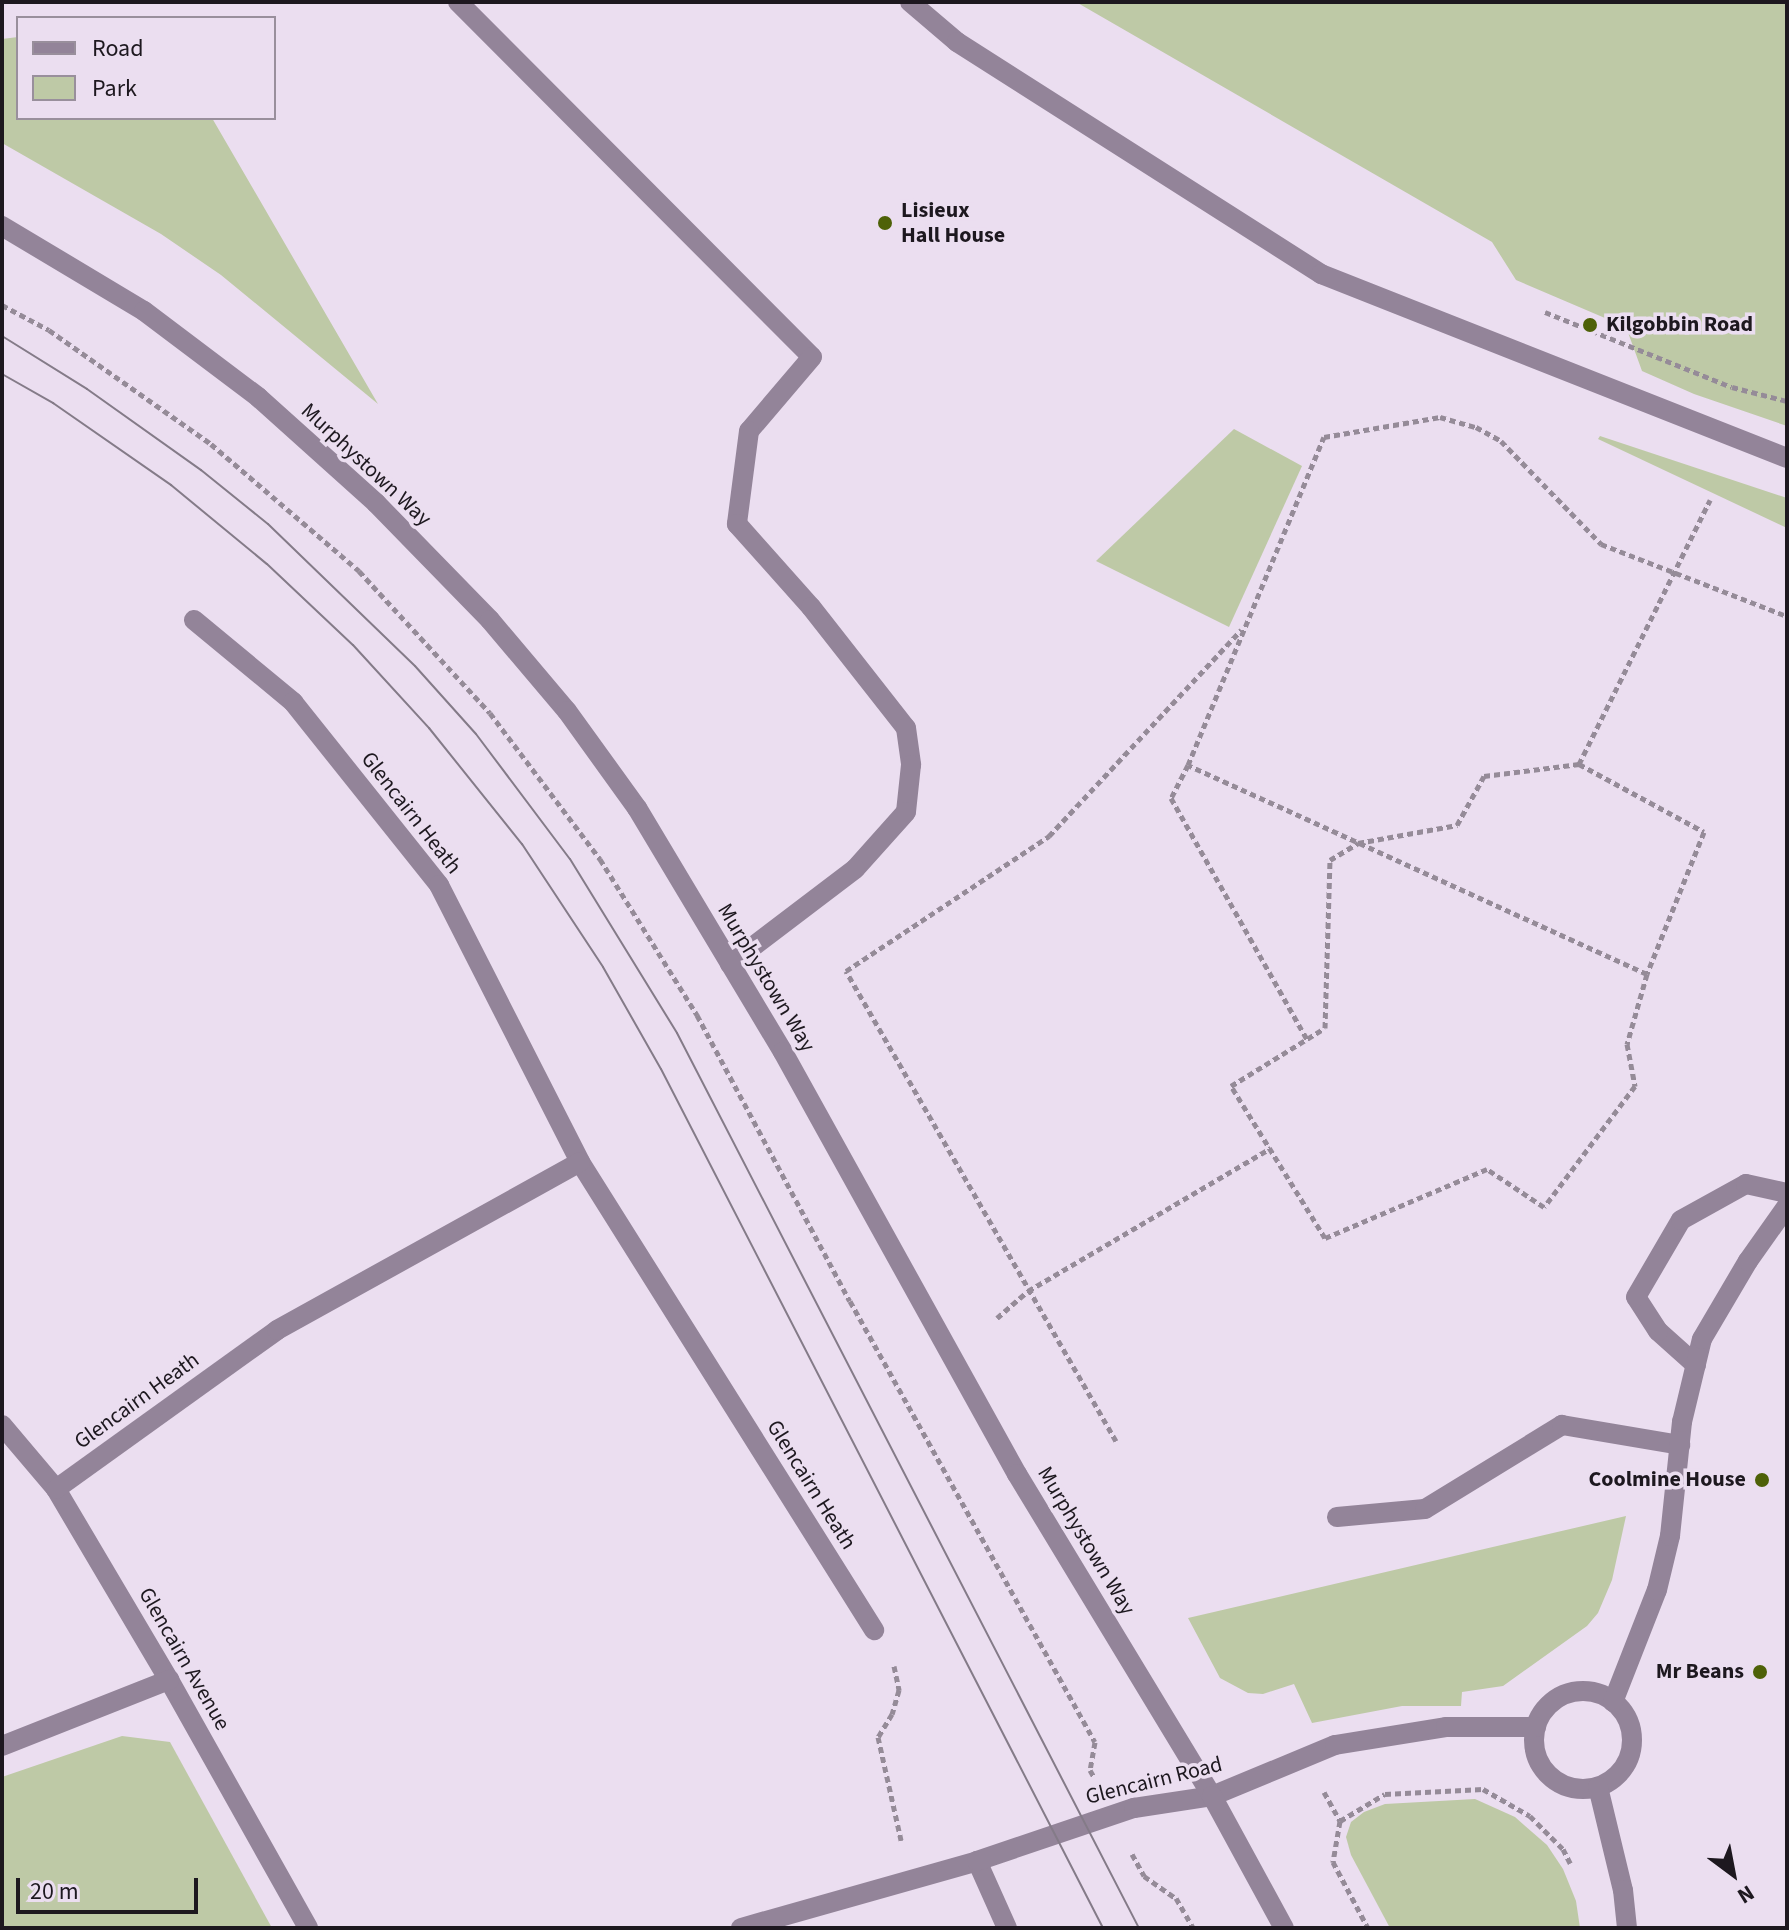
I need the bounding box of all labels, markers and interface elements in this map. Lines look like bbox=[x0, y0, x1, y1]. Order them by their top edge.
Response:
legend bbox=[16, 16, 276, 120]
text: Road bbox=[92, 31, 144, 66]
text: Park bbox=[92, 71, 137, 106]
place label: Lisieux Hall House bbox=[901, 197, 1005, 248]
marker: Lisieux Hall House bbox=[876, 214, 894, 232]
place label: Kilgobbin Road bbox=[1606, 312, 1753, 338]
marker: Kilgobbin Road bbox=[1581, 316, 1599, 334]
street label: Murphystown Way bbox=[295, 398, 437, 532]
street label: Glencairn Heath bbox=[355, 747, 467, 879]
street label: Murphystown Way bbox=[711, 899, 821, 1057]
street label: Glencairn Heath bbox=[70, 1347, 204, 1455]
street label: Glencairn Heath bbox=[761, 1415, 861, 1555]
street label: Murphystown Way bbox=[1031, 1462, 1141, 1620]
place label: Coolmine House bbox=[1589, 1467, 1746, 1493]
marker: Coolmine House bbox=[1753, 1471, 1771, 1489]
street label: Glencairn Avenue bbox=[132, 1583, 236, 1735]
place label: Mr Beans bbox=[1656, 1659, 1744, 1685]
marker: Mr Beans bbox=[1751, 1663, 1769, 1681]
street label: Glencairn Road bbox=[1083, 1751, 1225, 1811]
north arrow bbox=[1693, 1834, 1773, 1914]
scale bar bbox=[20, 1862, 202, 1912]
text: 20 m bbox=[30, 1874, 79, 1909]
text: N bbox=[1731, 1877, 1760, 1912]

